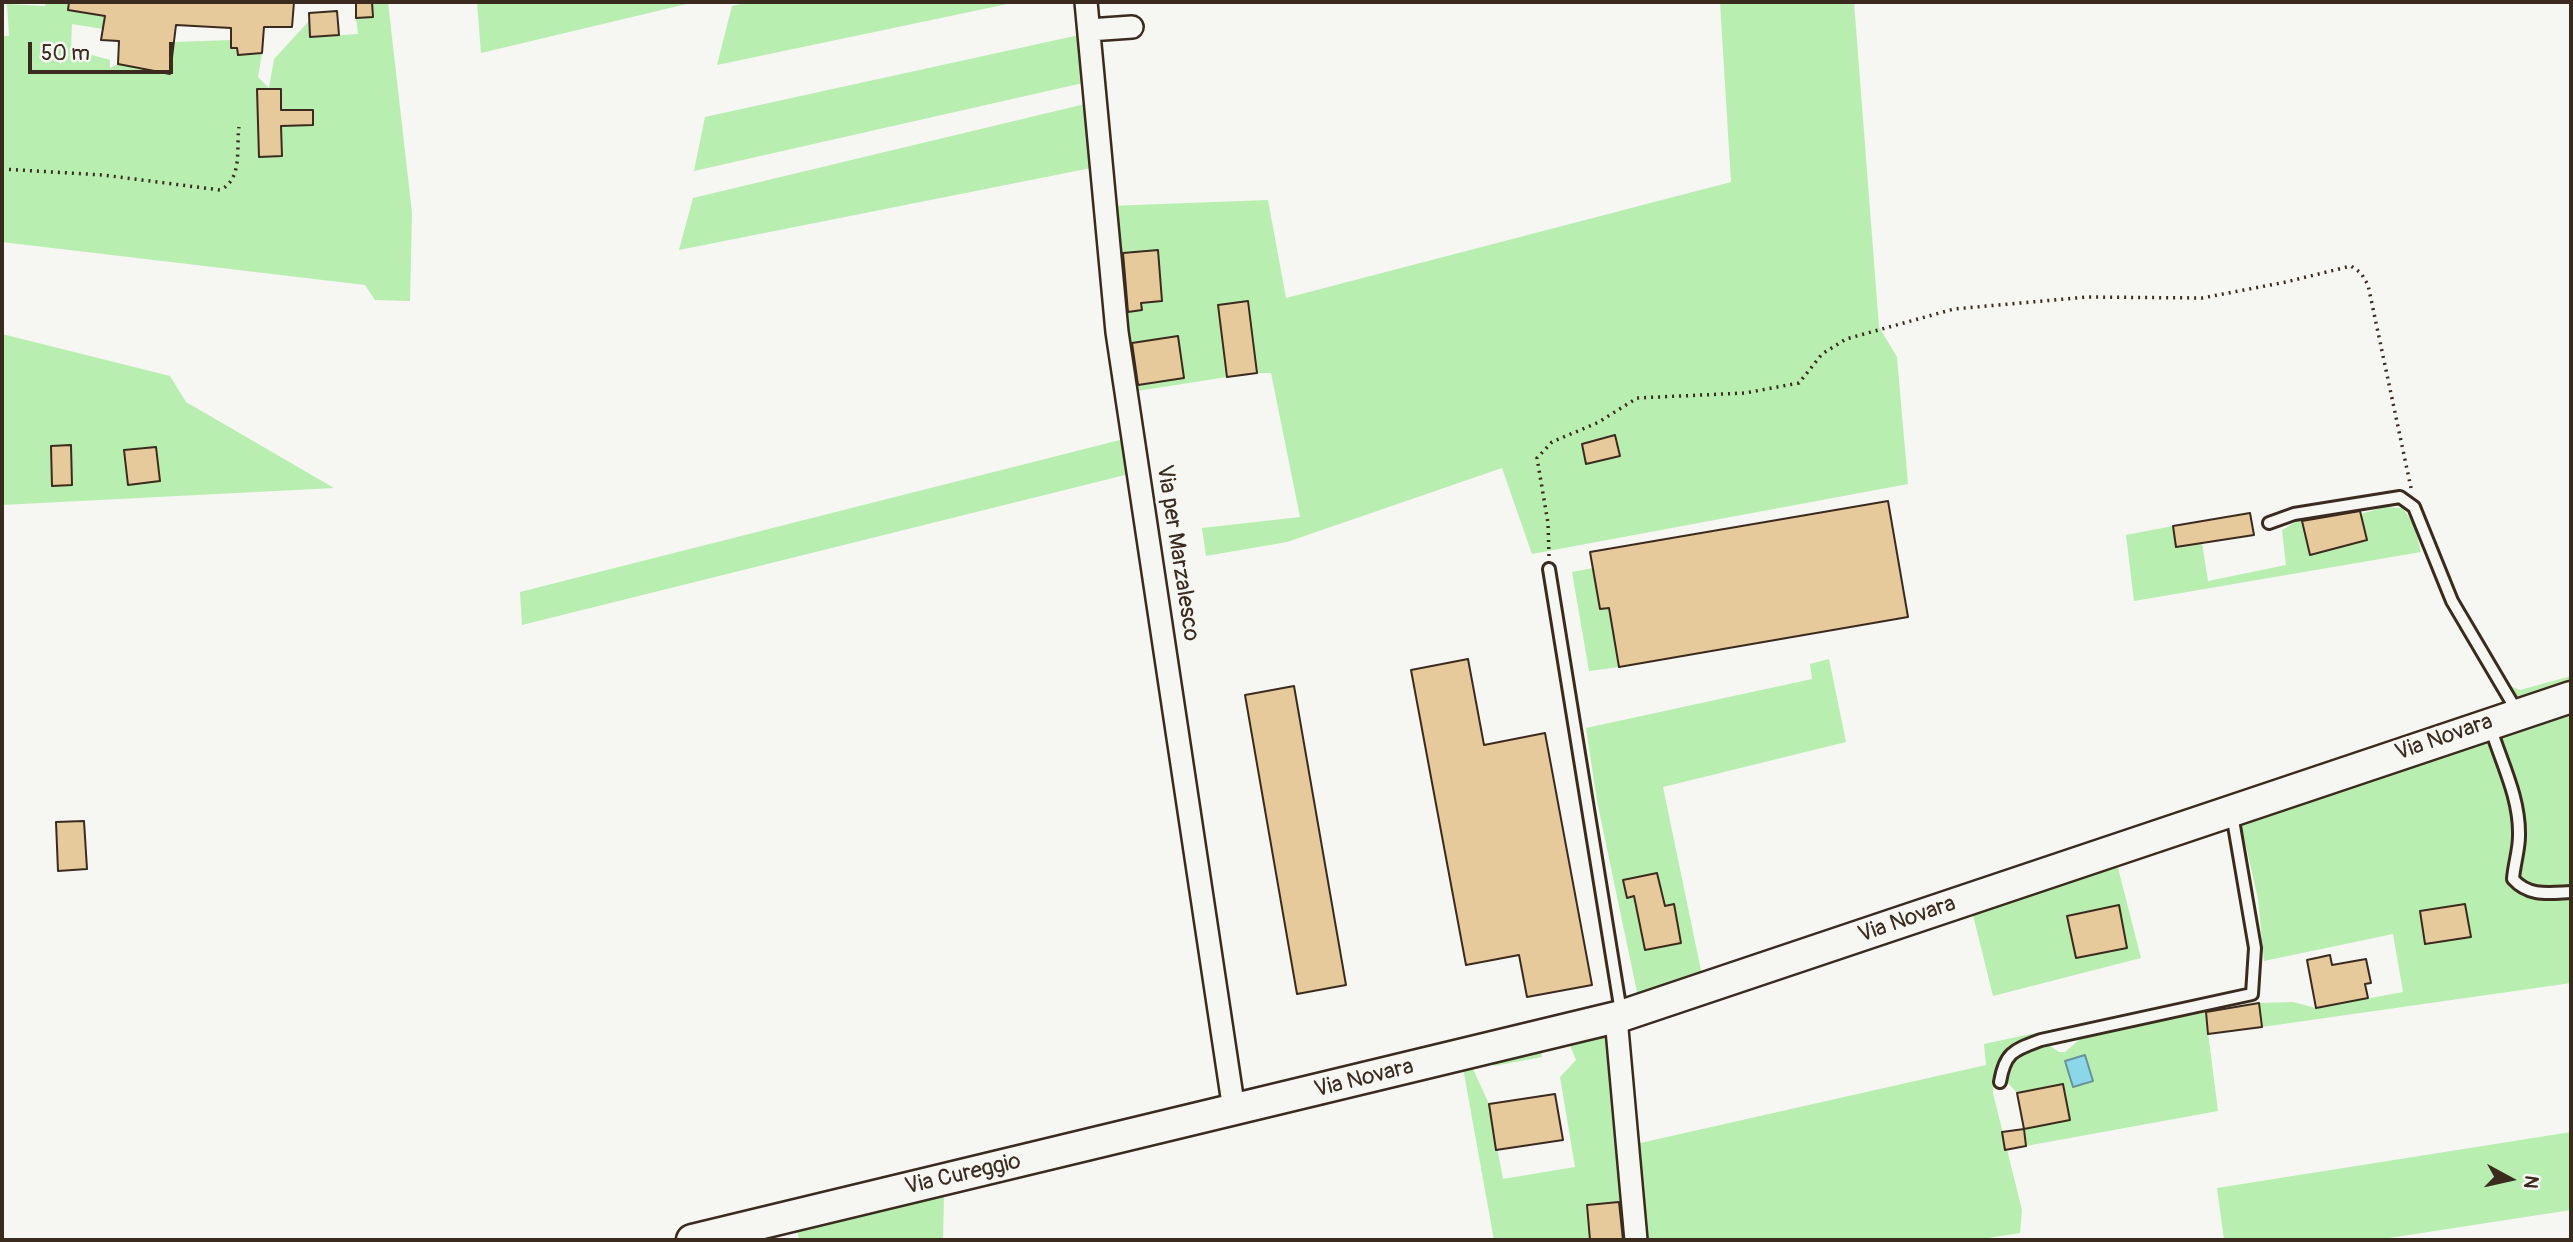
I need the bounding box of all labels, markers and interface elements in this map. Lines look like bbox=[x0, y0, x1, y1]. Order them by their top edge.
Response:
scale bar bbox=[32, 28, 177, 72]
text: 50 m bbox=[41, 40, 90, 67]
street label: Via per Marzalesco bbox=[1149, 463, 1205, 643]
street label: Via Novara bbox=[2392, 708, 2496, 768]
street label: Via Novara bbox=[1855, 890, 1959, 950]
street label: Via Novara bbox=[1311, 1053, 1417, 1105]
north arrow bbox=[2475, 1144, 2545, 1214]
street label: Via Cureggio bbox=[902, 1148, 1024, 1202]
text: N bbox=[2518, 1174, 2544, 1190]

